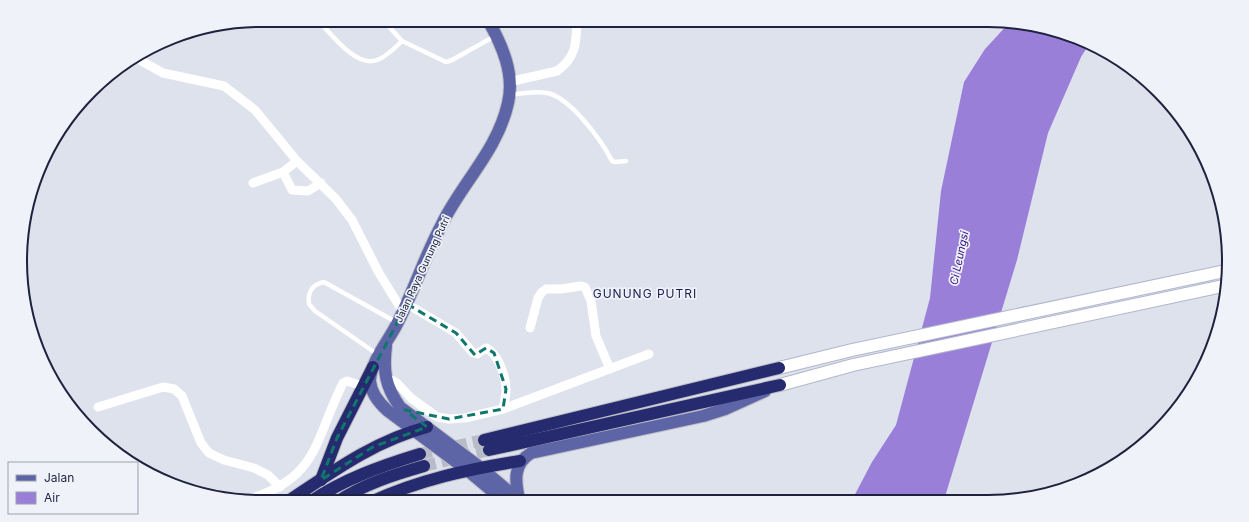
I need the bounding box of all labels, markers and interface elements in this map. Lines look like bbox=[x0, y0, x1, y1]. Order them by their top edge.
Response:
street label: Jalan Raya Gunung Putri bbox=[392, 214, 452, 324]
water label: Ci Leungsi bbox=[946, 230, 972, 286]
district label: GUNUNG PUTRI bbox=[593, 286, 697, 301]
legend bbox=[8, 462, 138, 514]
text: Jalan bbox=[44, 470, 74, 485]
text: Air bbox=[44, 490, 60, 505]

